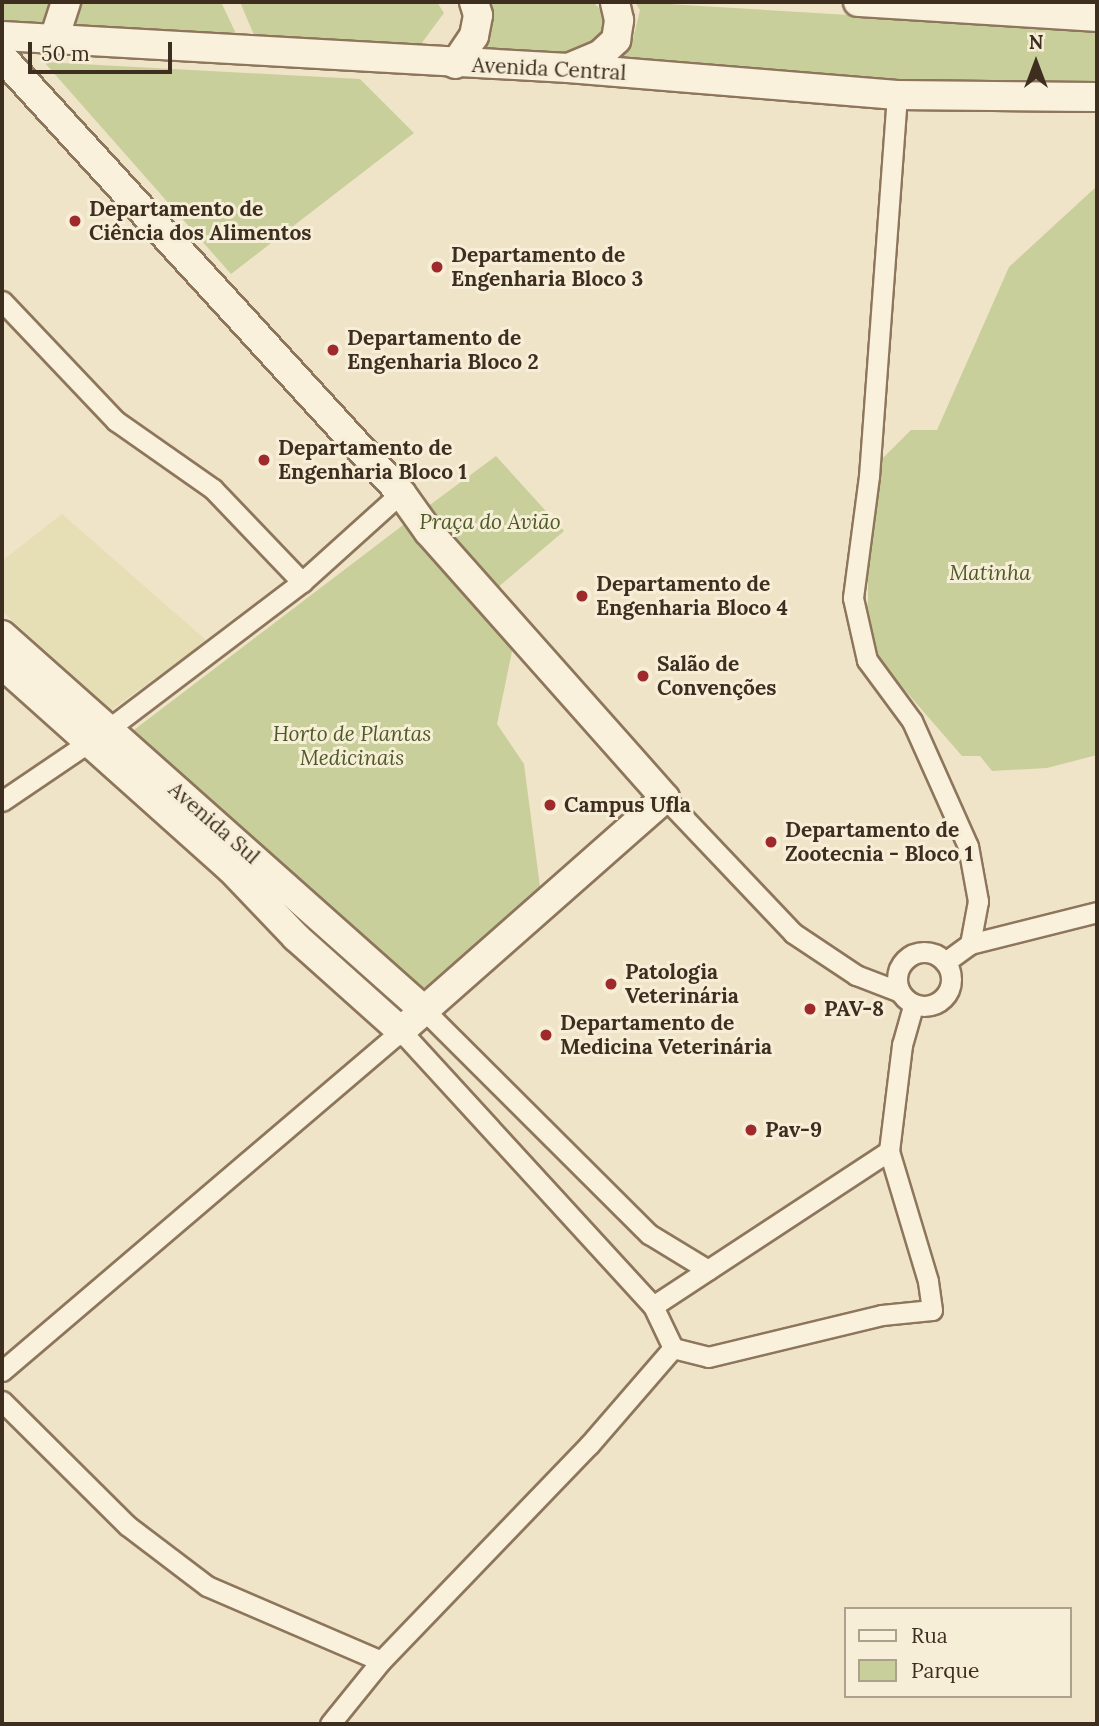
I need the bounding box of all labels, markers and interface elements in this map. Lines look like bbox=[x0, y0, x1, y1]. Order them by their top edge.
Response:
scale bar bbox=[32, 28, 175, 72]
north arrow bbox=[1001, 28, 1071, 98]
text: N bbox=[1029, 30, 1043, 54]
text: 50 m bbox=[41, 40, 90, 67]
street label: Avenida Central bbox=[471, 52, 627, 86]
place label: Departamento de Ciência dos Alimentos bbox=[89, 196, 311, 246]
marker: Departamento de Ciência dos Alimentos bbox=[67, 213, 83, 229]
place label: Departamento de Engenharia Bloco 3 bbox=[451, 242, 643, 292]
marker: Departamento de Engenharia Bloco 3 bbox=[429, 259, 445, 275]
place label: Departamento de Engenharia Bloco 2 bbox=[347, 325, 539, 375]
marker: Departamento de Engenharia Bloco 2 bbox=[325, 342, 341, 358]
place label: Departamento de Engenharia Bloco 1 bbox=[278, 435, 467, 485]
marker: Departamento de Engenharia Bloco 1 bbox=[256, 452, 272, 468]
park label: Praça do Avião bbox=[419, 509, 561, 535]
park label: Matinha bbox=[949, 560, 1031, 586]
place label: Departamento de Engenharia Bloco 4 bbox=[596, 571, 788, 621]
marker: Departamento de Engenharia Bloco 4 bbox=[574, 588, 590, 604]
place label: Salão de Convenções bbox=[657, 651, 776, 701]
marker: Salão de Convenções bbox=[635, 668, 651, 684]
park label: Horto de Plantas Medicinais bbox=[273, 721, 431, 771]
street label: Avenida Sul bbox=[163, 777, 265, 869]
place label: Campus Ufla bbox=[564, 792, 691, 818]
marker: Campus Ufla bbox=[542, 797, 558, 813]
place label: Departamento de Zootecnia - Bloco 1 bbox=[785, 817, 973, 867]
marker: Departamento de Zootecnia - Bloco 1 bbox=[763, 834, 779, 850]
place label: Patologia Veterinária bbox=[625, 959, 739, 1009]
marker: Patologia Veterinária bbox=[603, 976, 619, 992]
place label: PAV-8 bbox=[824, 996, 884, 1022]
marker: PAV-8 bbox=[802, 1001, 818, 1017]
place label: Departamento de Medicina Veterinária bbox=[560, 1010, 772, 1060]
marker: Departamento de Medicina Veterinária bbox=[538, 1027, 554, 1043]
place label: Pav-9 bbox=[765, 1117, 822, 1143]
marker: Pav-9 bbox=[743, 1122, 759, 1138]
legend bbox=[844, 1607, 1071, 1698]
text: Rua bbox=[911, 1622, 948, 1649]
text: Parque bbox=[911, 1657, 979, 1684]

